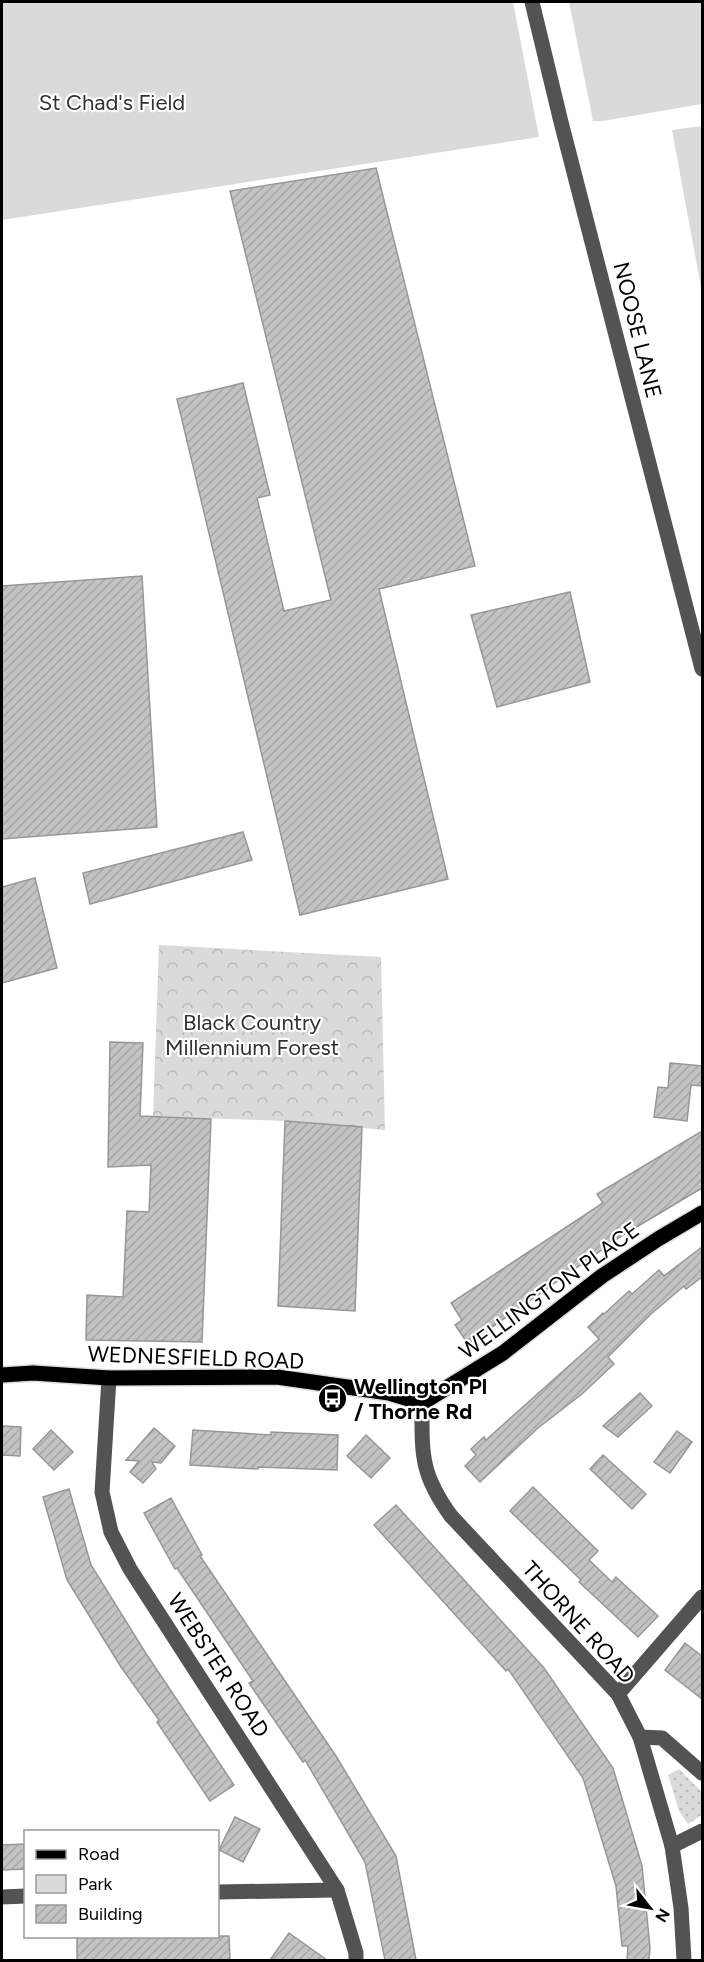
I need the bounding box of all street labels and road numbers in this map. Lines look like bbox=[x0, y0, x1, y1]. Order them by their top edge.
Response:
street label: NOOSE LANE bbox=[608, 259, 667, 401]
street label: WELLINGTON PLACE bbox=[454, 1216, 645, 1365]
street label: WEDNESFIELD ROAD bbox=[87, 1340, 305, 1375]
street label: THORNE ROAD bbox=[516, 1555, 641, 1689]
street label: WEBSTER ROAD bbox=[162, 1588, 275, 1742]

